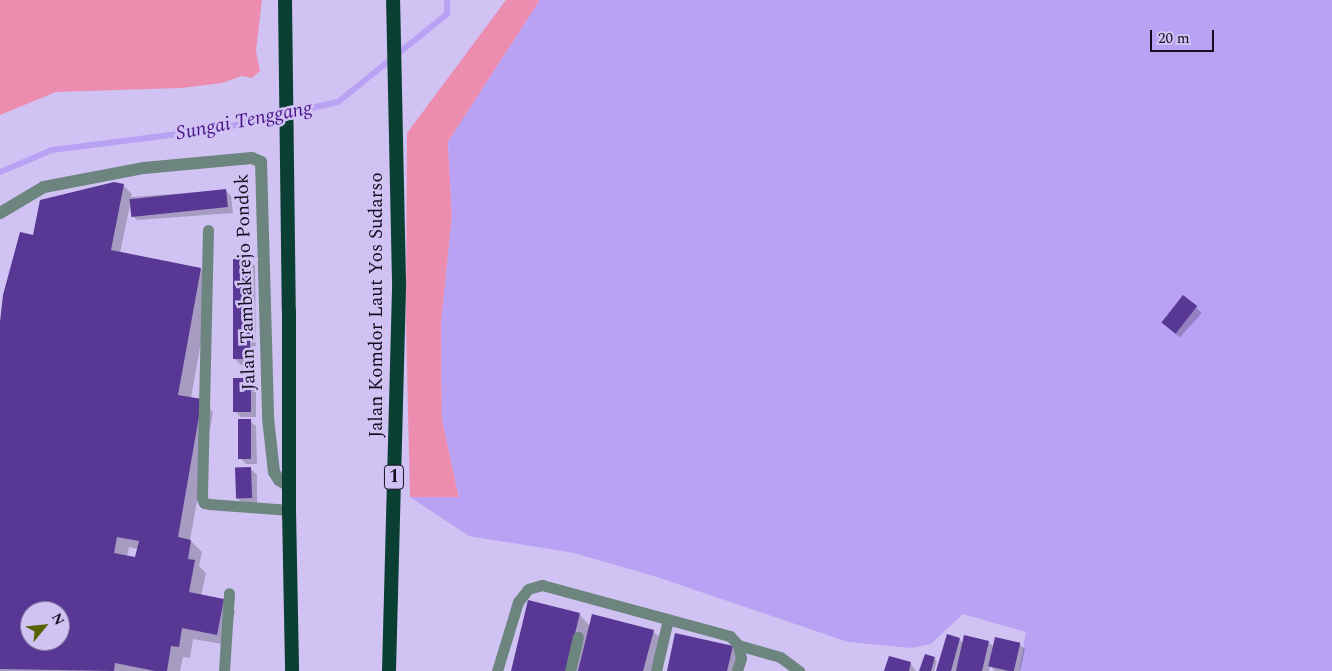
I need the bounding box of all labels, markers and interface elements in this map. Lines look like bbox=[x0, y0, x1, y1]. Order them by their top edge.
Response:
scale bar bbox=[1152, 20, 1216, 52]
text: 20 m bbox=[1158, 27, 1190, 50]
water label: Sungai Tenggang bbox=[174, 96, 314, 146]
street label: Jalan Komdor Laut Yos Sudarso bbox=[366, 172, 388, 438]
street label: Jalan Tambakrejo Pondok bbox=[231, 173, 261, 391]
road number: 1 bbox=[383, 462, 405, 492]
north arrow bbox=[20, 601, 70, 651]
text: N bbox=[46, 609, 70, 629]

